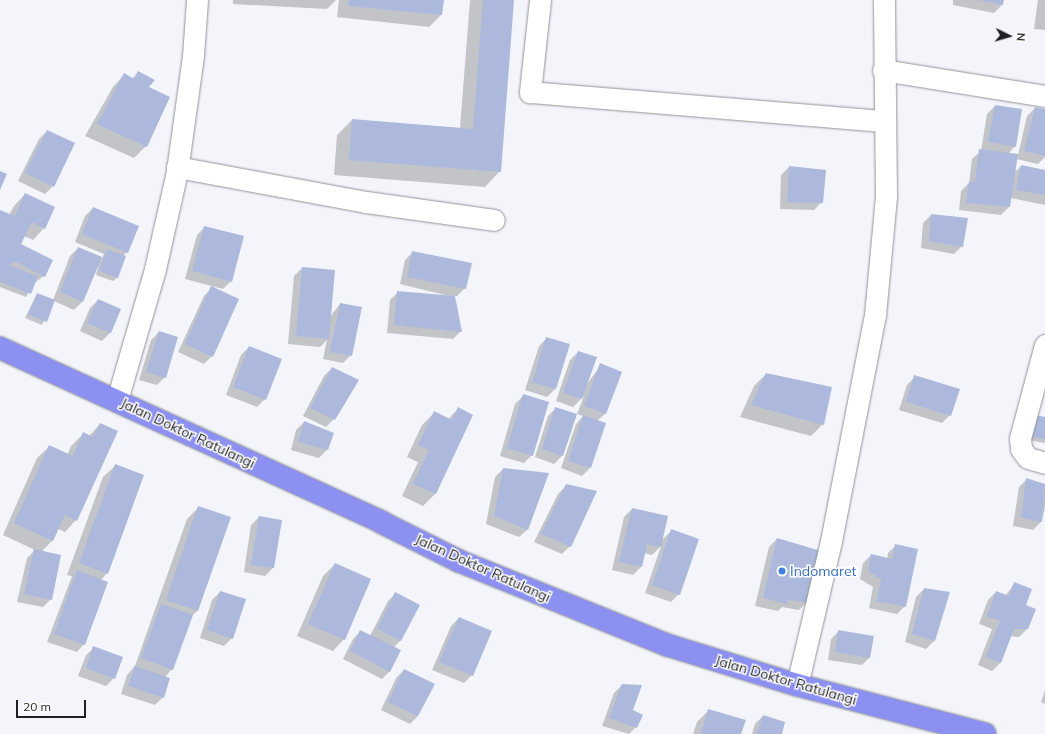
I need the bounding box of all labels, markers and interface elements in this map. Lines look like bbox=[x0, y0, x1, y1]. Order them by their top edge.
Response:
north arrow bbox=[989, 16, 1029, 56]
text: N bbox=[1014, 32, 1028, 42]
street label: Jalan Doktor Ratulangi bbox=[118, 394, 258, 472]
street label: Jalan Doktor Ratulangi bbox=[413, 531, 553, 605]
place label: Indomaret bbox=[790, 563, 856, 579]
marker: Indomaret bbox=[777, 566, 787, 576]
street label: Jalan Doktor Ratulangi bbox=[713, 652, 859, 708]
scale bar bbox=[18, 692, 88, 718]
text: 20 m bbox=[23, 699, 51, 714]

